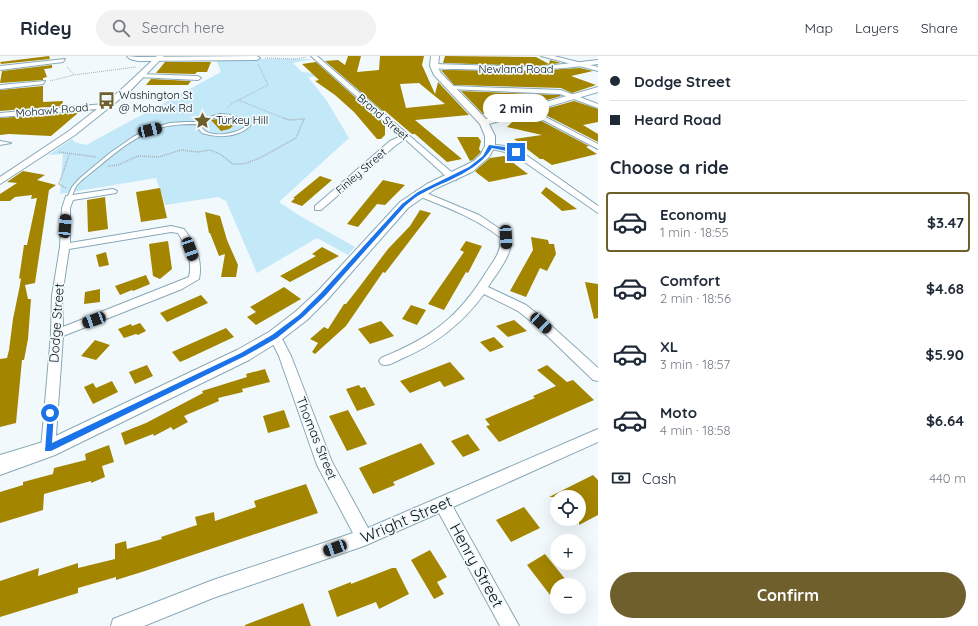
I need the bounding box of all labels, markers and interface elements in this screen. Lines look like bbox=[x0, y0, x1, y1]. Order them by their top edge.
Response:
search box bbox=[96, 10, 376, 46]
text: Ridey bbox=[20, 16, 72, 40]
icon: search bbox=[110, 17, 132, 39]
text: Search here bbox=[142, 18, 225, 37]
text: Map bbox=[804, 19, 833, 37]
text: Layers bbox=[855, 19, 899, 37]
text: Share bbox=[921, 19, 958, 37]
street label: Newland Road bbox=[478, 62, 554, 76]
text: Dodge Street bbox=[634, 72, 731, 91]
place label: Washington St @ Mohawk Rd bbox=[119, 88, 193, 115]
bus stop icon: Washington St @ Mohawk Rd bbox=[96, 91, 116, 111]
street label: Brand Street bbox=[354, 91, 412, 143]
callout: 2 min bbox=[483, 94, 549, 122]
street label: Mohawk Road bbox=[15, 100, 89, 120]
text: 2 min bbox=[499, 100, 533, 116]
place icon: Turkey Hill bbox=[193, 110, 213, 130]
text: Heard Road bbox=[634, 110, 721, 129]
place label: Turkey Hill bbox=[216, 113, 268, 127]
car bbox=[137, 121, 163, 139]
route end bbox=[507, 143, 525, 161]
street label: Finley Street bbox=[333, 145, 390, 197]
text: Choose a ride bbox=[610, 156, 729, 179]
icon: car bbox=[612, 204, 648, 240]
text: Economy bbox=[660, 205, 727, 224]
text: $3.47 bbox=[927, 213, 964, 232]
car bbox=[58, 214, 72, 238]
text: 1 min · 18:55 bbox=[660, 224, 729, 240]
car bbox=[499, 225, 513, 249]
car bbox=[180, 236, 200, 262]
icon: car bbox=[612, 270, 648, 306]
text: Comfort bbox=[660, 271, 721, 290]
text: $4.68 bbox=[926, 279, 964, 298]
street label: Dodge Street bbox=[45, 283, 67, 363]
text: 2 min · 18:56 bbox=[660, 290, 731, 306]
car bbox=[81, 310, 107, 330]
car bbox=[528, 310, 554, 336]
icon: car bbox=[612, 336, 648, 372]
text: XL bbox=[660, 337, 678, 356]
text: $5.90 bbox=[926, 345, 964, 364]
text: 3 min · 18:57 bbox=[660, 356, 730, 372]
street label: Thomas Street bbox=[293, 394, 341, 482]
icon: car bbox=[612, 402, 648, 438]
text: Moto bbox=[660, 403, 697, 422]
route start bbox=[41, 404, 59, 422]
text: $6.64 bbox=[926, 411, 964, 430]
text: 4 min · 18:58 bbox=[660, 422, 731, 438]
icon: cash bbox=[610, 467, 632, 489]
text: Cash bbox=[642, 469, 676, 488]
text: 440 m bbox=[929, 470, 966, 486]
map controls bbox=[550, 490, 586, 614]
button: locate bbox=[550, 490, 586, 526]
street label: Wright Street bbox=[357, 491, 455, 547]
street label: Henry Street bbox=[446, 519, 508, 611]
button: + bbox=[550, 534, 586, 570]
car bbox=[322, 538, 348, 558]
button: Confirm bbox=[610, 572, 966, 618]
button: − bbox=[550, 578, 586, 614]

